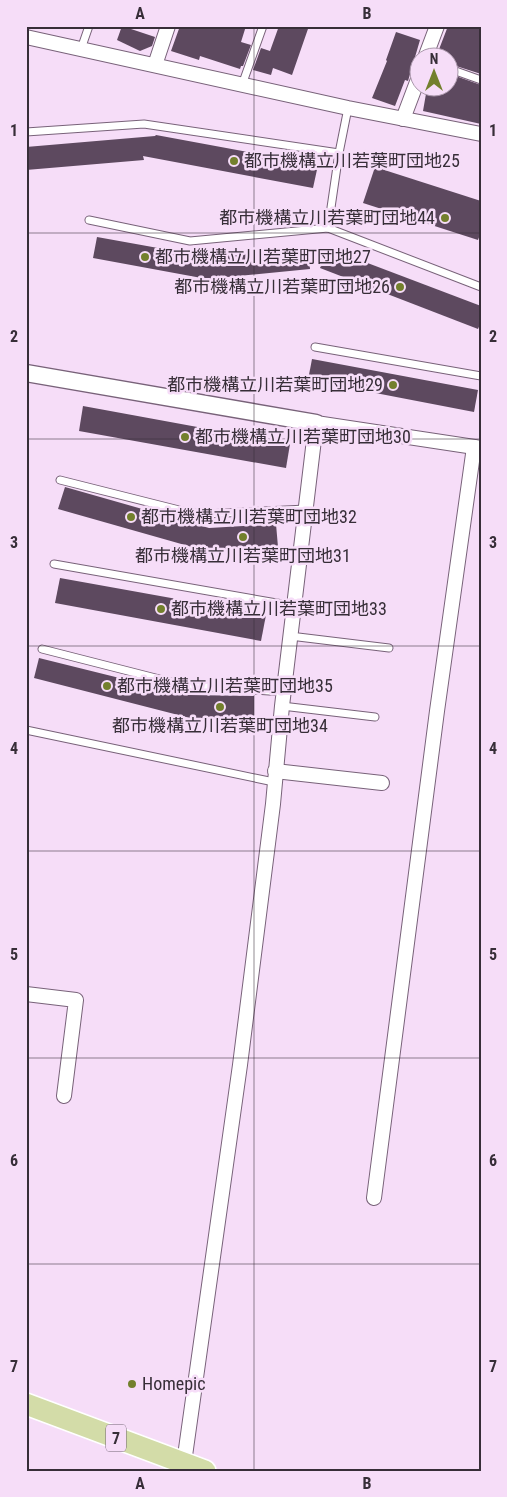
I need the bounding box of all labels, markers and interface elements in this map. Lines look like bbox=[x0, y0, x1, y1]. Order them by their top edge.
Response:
text: A bbox=[135, 4, 145, 23]
text: B bbox=[363, 4, 372, 23]
north arrow bbox=[410, 48, 460, 98]
text: N bbox=[430, 51, 438, 67]
text: 1 bbox=[10, 121, 18, 140]
text: 1 bbox=[489, 121, 497, 140]
place label: 都市機構立川若葉町団地25 bbox=[244, 150, 460, 171]
marker: 都市機構立川若葉町団地25 bbox=[228, 155, 240, 167]
place label: 都市機構立川若葉町団地44 bbox=[219, 207, 435, 228]
marker: 都市機構立川若葉町団地44 bbox=[439, 212, 451, 224]
place label: 都市機構立川若葉町団地27 bbox=[155, 246, 371, 267]
marker: 都市機構立川若葉町団地27 bbox=[139, 251, 151, 263]
place label: 都市機構立川若葉町団地26 bbox=[174, 276, 390, 297]
marker: 都市機構立川若葉町団地26 bbox=[394, 281, 406, 293]
text: 2 bbox=[10, 327, 18, 346]
text: 2 bbox=[489, 327, 497, 346]
place label: 都市機構立川若葉町団地29 bbox=[167, 374, 383, 395]
marker: 都市機構立川若葉町団地29 bbox=[387, 379, 399, 391]
place label: 都市機構立川若葉町団地30 bbox=[195, 426, 411, 447]
marker: 都市機構立川若葉町団地30 bbox=[179, 431, 191, 443]
place label: 都市機構立川若葉町団地32 bbox=[141, 506, 357, 527]
marker: 都市機構立川若葉町団地32 bbox=[125, 511, 137, 523]
marker: 都市機構立川若葉町団地31 bbox=[237, 531, 249, 543]
text: 3 bbox=[10, 533, 18, 552]
text: 3 bbox=[489, 533, 497, 552]
place label: 都市機構立川若葉町団地31 bbox=[135, 545, 351, 566]
place label: 都市機構立川若葉町団地33 bbox=[171, 598, 387, 619]
marker: 都市機構立川若葉町団地33 bbox=[155, 603, 167, 615]
place label: 都市機構立川若葉町団地35 bbox=[117, 675, 333, 696]
marker: 都市機構立川若葉町団地35 bbox=[101, 680, 113, 692]
marker: 都市機構立川若葉町団地34 bbox=[214, 701, 226, 713]
place label: 都市機構立川若葉町団地34 bbox=[112, 715, 328, 736]
text: 4 bbox=[10, 739, 18, 758]
text: 4 bbox=[489, 739, 497, 758]
text: 5 bbox=[10, 945, 18, 964]
text: 5 bbox=[489, 945, 497, 964]
text: 6 bbox=[10, 1151, 18, 1170]
text: 6 bbox=[489, 1151, 497, 1170]
text: 7 bbox=[10, 1357, 18, 1376]
text: 7 bbox=[489, 1357, 497, 1376]
place label: Homepic bbox=[142, 1373, 206, 1394]
marker: Homepic bbox=[126, 1378, 138, 1390]
road number: 7 bbox=[106, 1425, 126, 1452]
text: A bbox=[135, 1474, 145, 1493]
text: B bbox=[363, 1474, 372, 1493]

